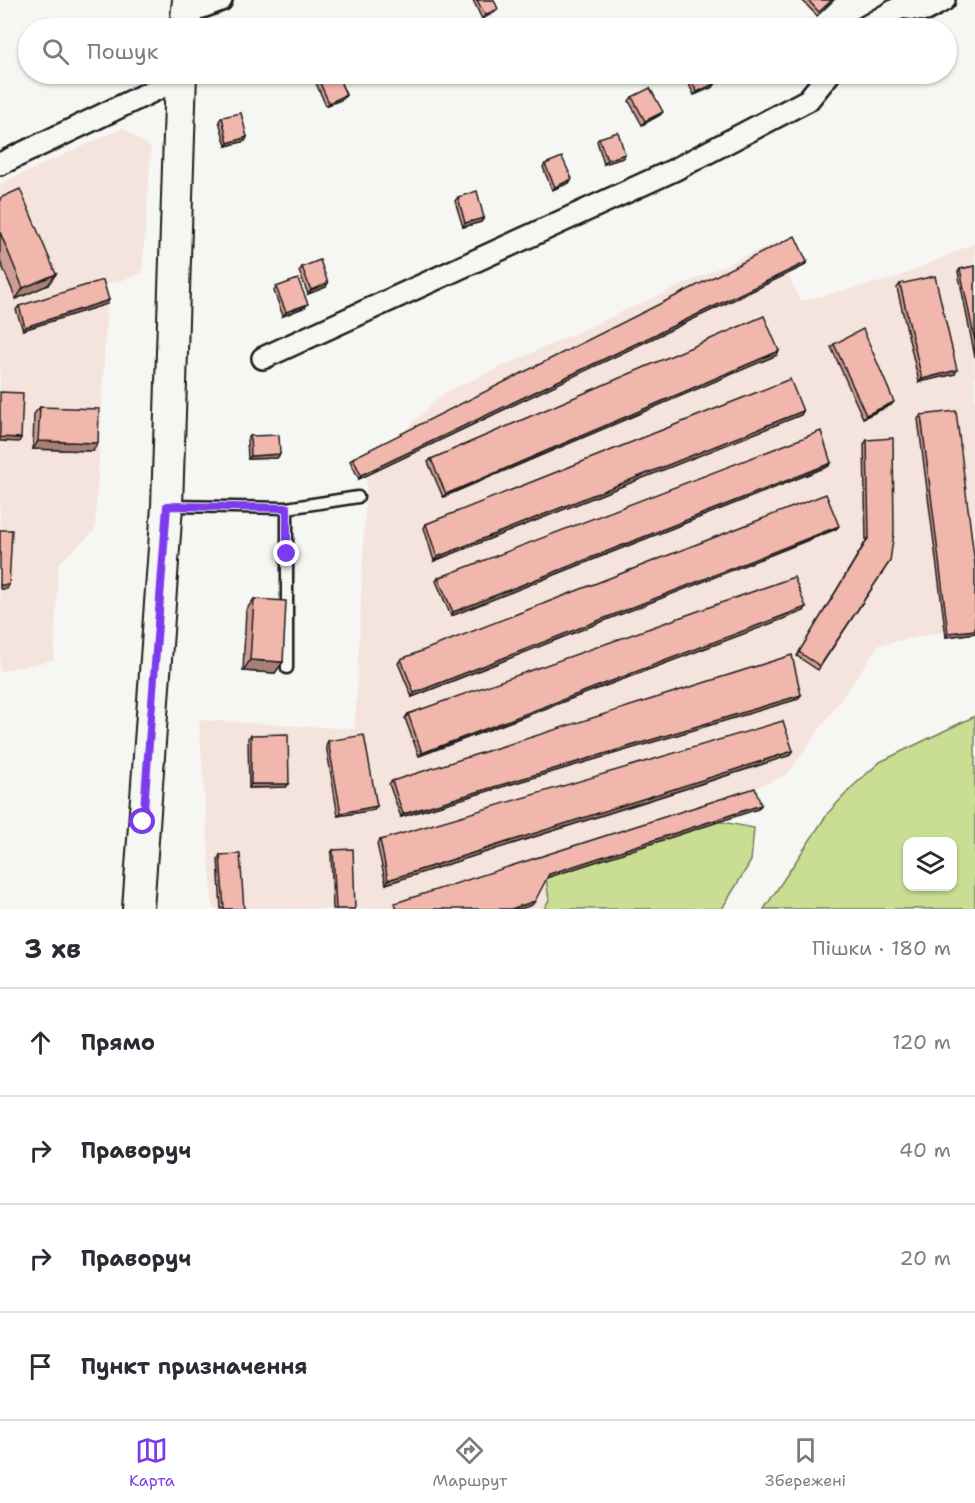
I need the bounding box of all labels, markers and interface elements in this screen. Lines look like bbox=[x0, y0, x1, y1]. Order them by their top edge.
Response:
search box bbox=[18, 18, 957, 84]
icon: search bbox=[39, 35, 72, 68]
text: Пошук bbox=[87, 37, 158, 66]
route end bbox=[273, 540, 299, 566]
route start bbox=[129, 808, 155, 834]
map controls bbox=[903, 837, 957, 891]
button: layers bbox=[903, 837, 957, 891]
text: 3 хв bbox=[24, 931, 81, 966]
text: Пішки · 180 m bbox=[812, 935, 951, 961]
icon: ahead bbox=[24, 1026, 57, 1059]
text: Прямо bbox=[81, 1028, 155, 1057]
text: 120 m bbox=[892, 1029, 951, 1055]
icon: right bbox=[24, 1134, 57, 1167]
text: Праворуч bbox=[81, 1136, 191, 1165]
text: 40 m bbox=[899, 1137, 951, 1163]
icon: right bbox=[24, 1242, 57, 1275]
text: Праворуч bbox=[81, 1244, 191, 1273]
text: 20 m bbox=[900, 1245, 951, 1271]
icon: arrive bbox=[24, 1350, 57, 1383]
text: Пункт призначення bbox=[81, 1352, 308, 1381]
tab: Карта bbox=[129, 1434, 175, 1491]
tab: Маршрут bbox=[433, 1434, 507, 1491]
tab: Збережені bbox=[765, 1434, 846, 1491]

